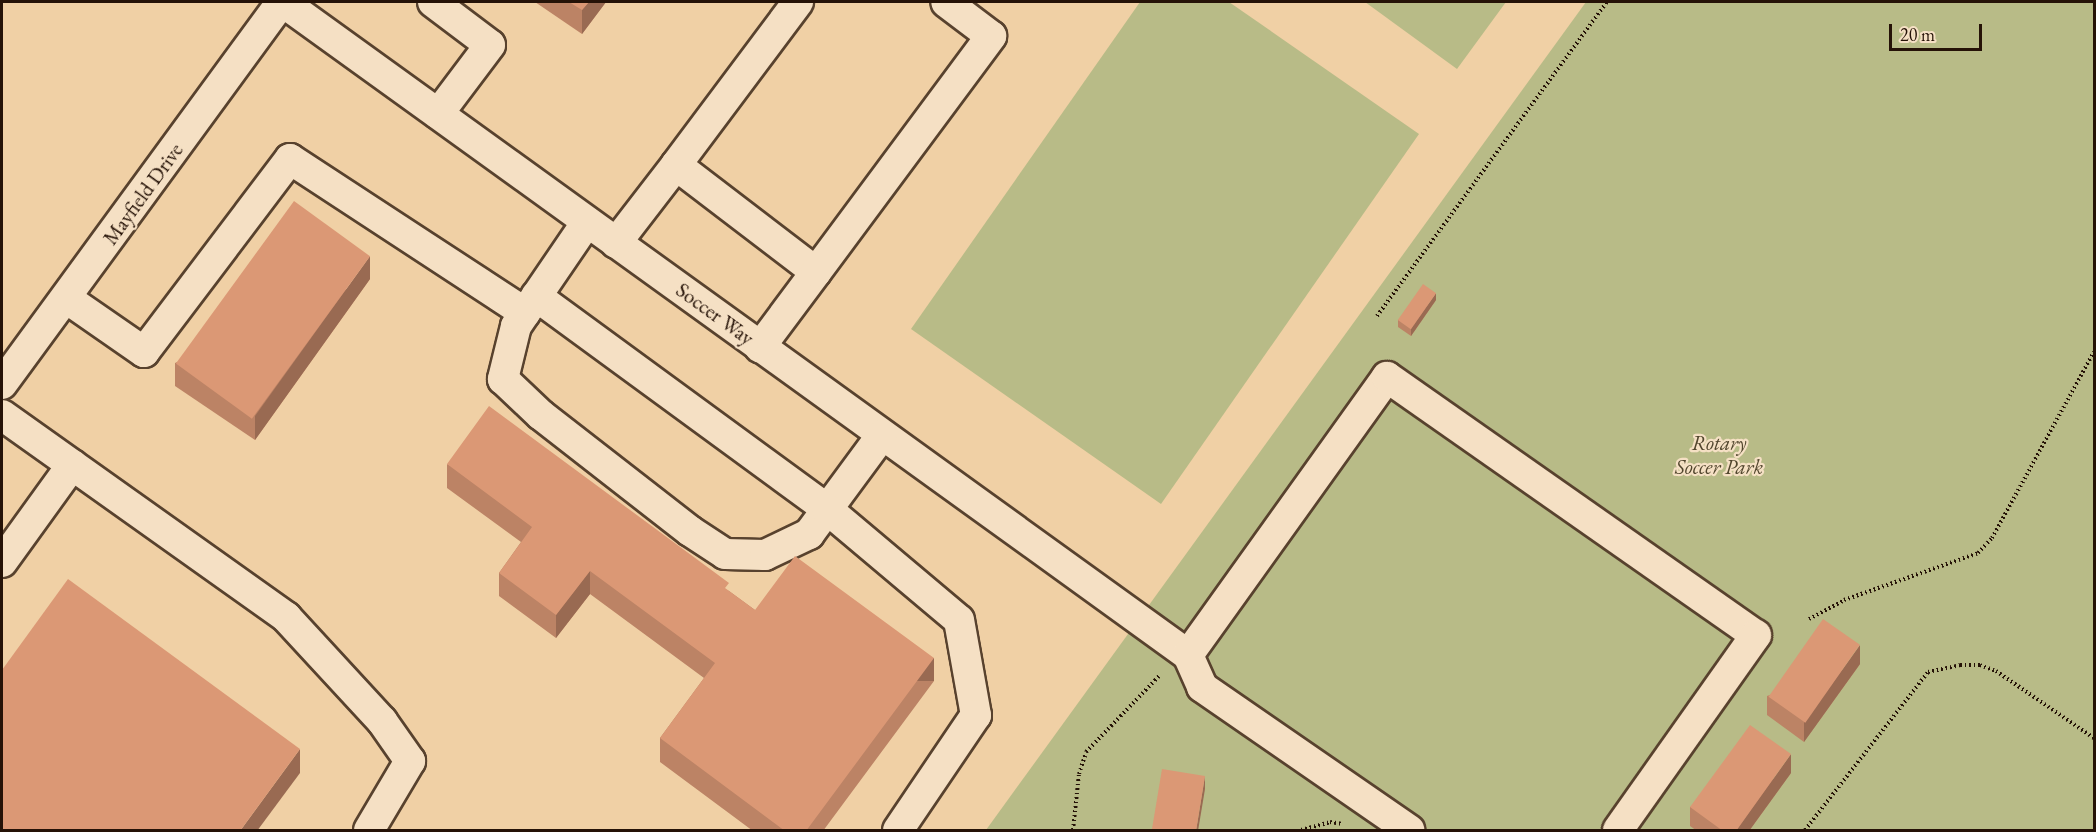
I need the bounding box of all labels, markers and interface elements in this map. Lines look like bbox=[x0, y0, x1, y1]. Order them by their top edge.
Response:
scale bar bbox=[1892, 12, 1985, 50]
text: 20 m bbox=[1900, 23, 1935, 46]
street label: Mayfield Drive bbox=[98, 138, 188, 250]
street label: Soccer Way bbox=[671, 277, 759, 351]
park label: Rotary Soccer Park bbox=[1675, 430, 1763, 480]

